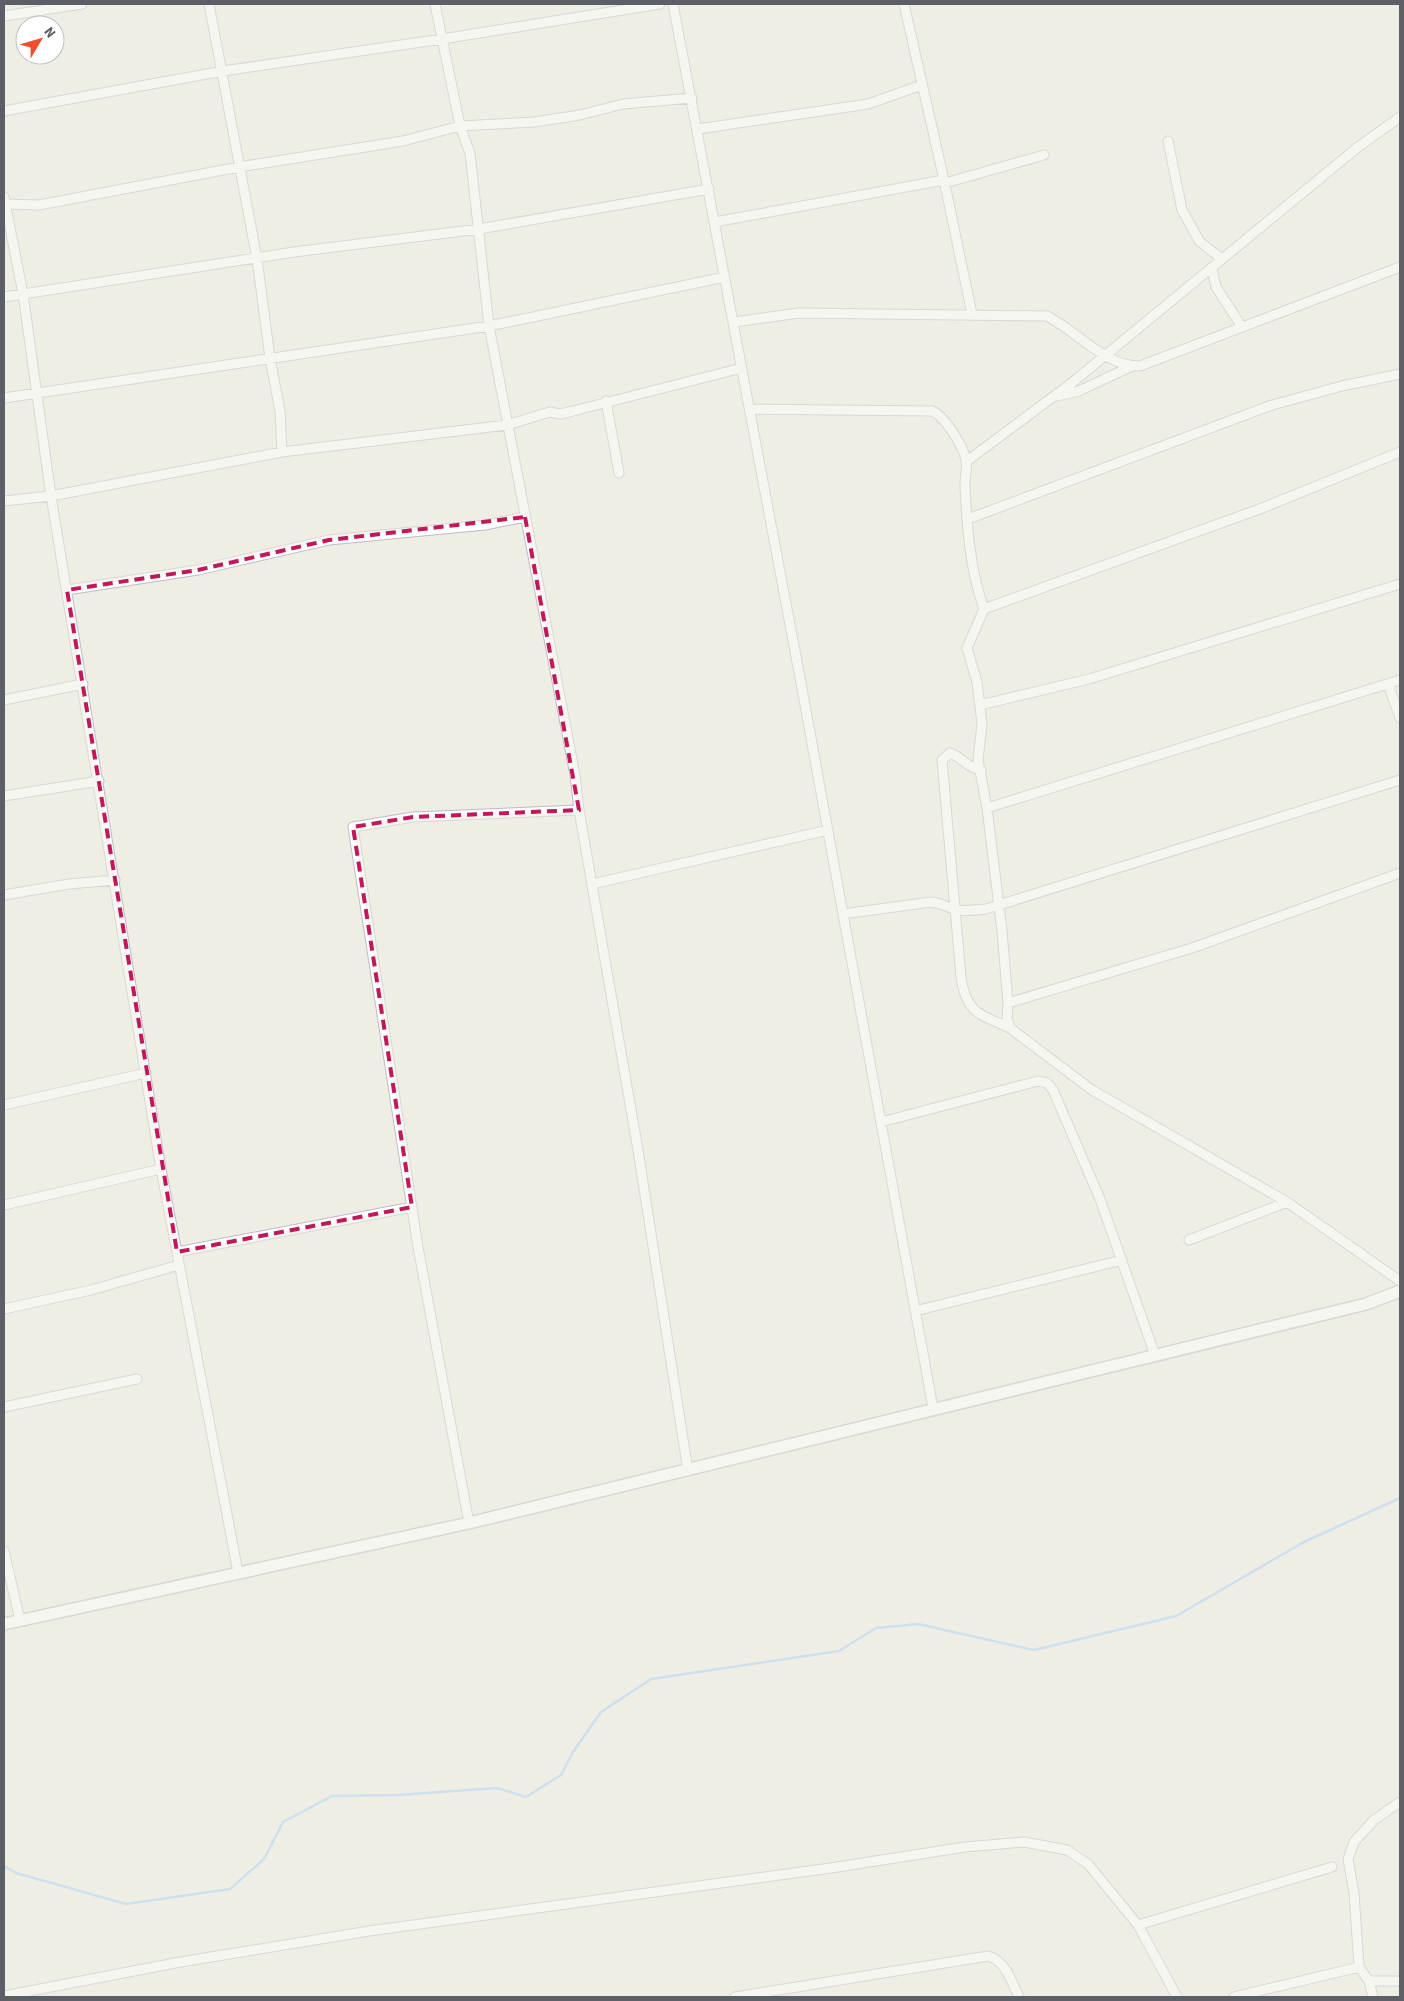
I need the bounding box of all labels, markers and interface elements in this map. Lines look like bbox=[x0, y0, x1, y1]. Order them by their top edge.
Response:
north arrow bbox=[15, 15, 65, 65]
text: N bbox=[39, 23, 60, 42]

